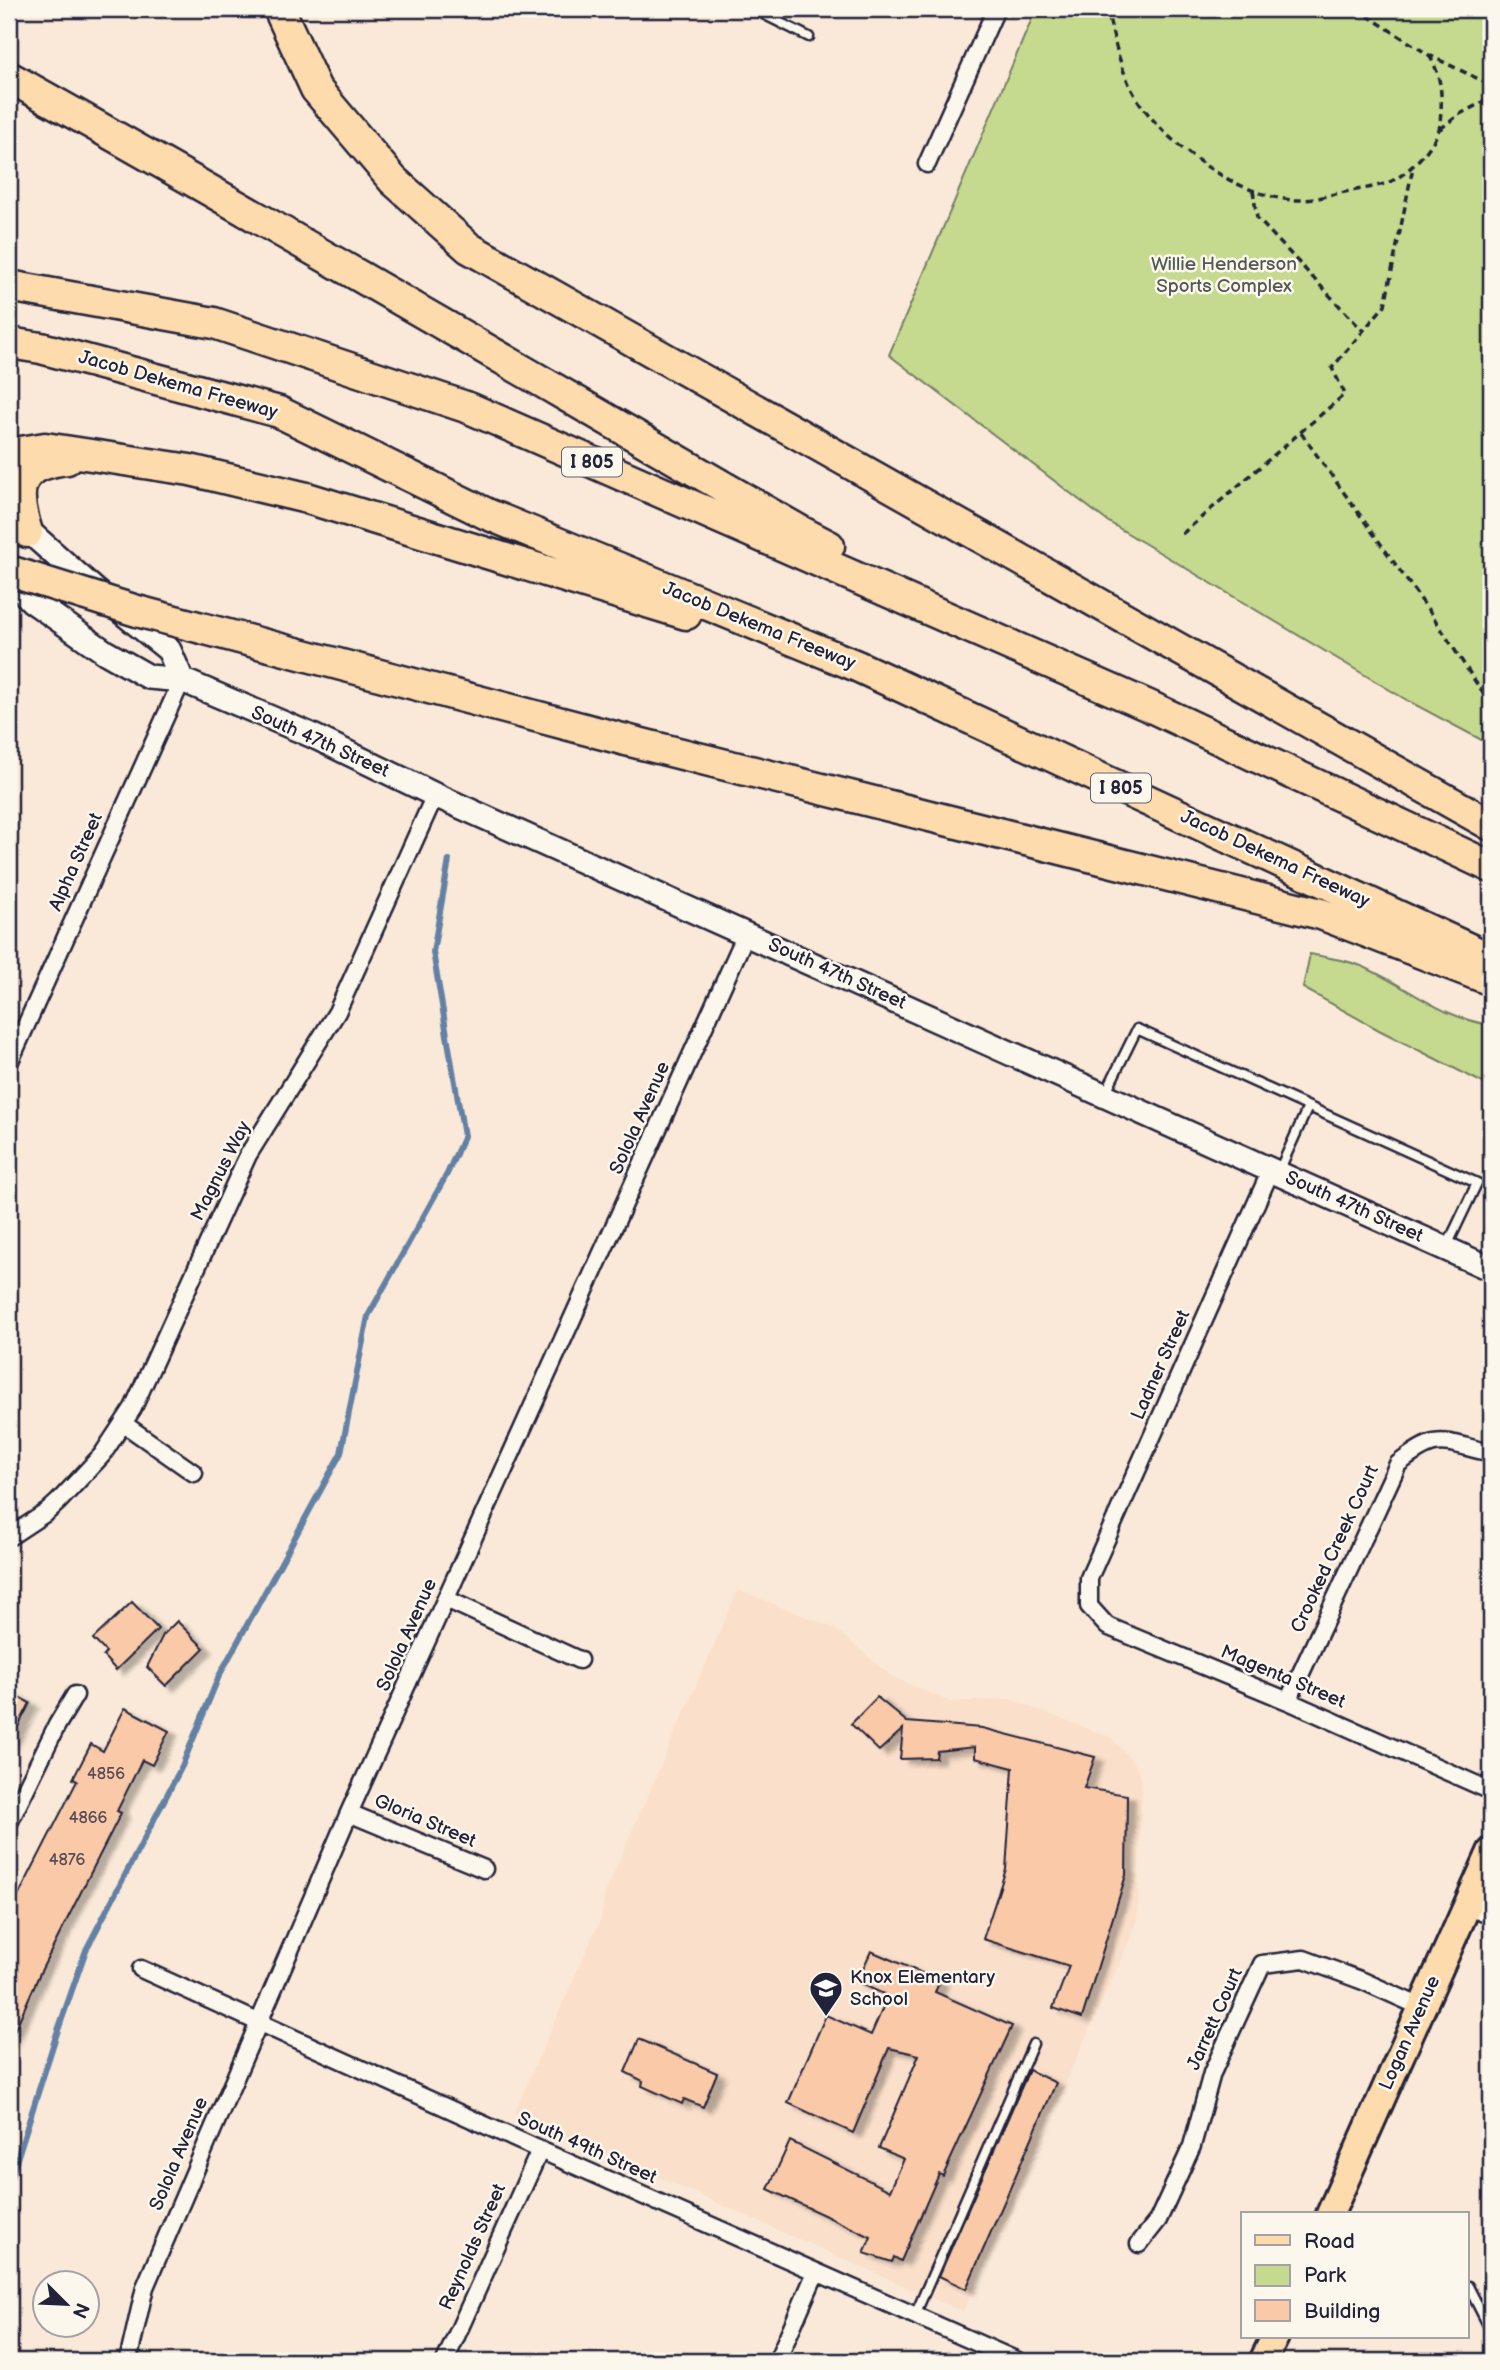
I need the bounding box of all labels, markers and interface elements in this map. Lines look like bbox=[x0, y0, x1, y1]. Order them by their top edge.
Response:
park label: Willie Henderson Sports Complex bbox=[1151, 253, 1297, 298]
street label: Jacob Dekema Freeway bbox=[76, 346, 281, 425]
road number: I 805 bbox=[562, 448, 622, 476]
street label: Jacob Dekema Freeway bbox=[659, 577, 859, 675]
street label: South 47th Street bbox=[248, 701, 393, 783]
road number: I 805 bbox=[1091, 774, 1151, 802]
street label: Jacob Dekema Freeway bbox=[1177, 805, 1374, 913]
street label: Alpha Street bbox=[44, 809, 108, 915]
street label: South 47th Street bbox=[765, 933, 910, 1015]
street label: Solola Avenue bbox=[605, 1058, 675, 1178]
street label: Magnus Way bbox=[186, 1117, 256, 1225]
street label: South 47th Street bbox=[1282, 1166, 1427, 1248]
street label: Ladner Street bbox=[1127, 1306, 1196, 1423]
street label: Crooked Creek Court bbox=[1286, 1461, 1384, 1637]
street label: Solola Avenue bbox=[372, 1575, 442, 1695]
street label: Magenta Street bbox=[1217, 1640, 1349, 1714]
house number: 4856 bbox=[87, 1765, 125, 1784]
street label: Gloria Street bbox=[371, 1789, 479, 1853]
house number: 4866 bbox=[69, 1809, 108, 1828]
house number: 4876 bbox=[49, 1851, 86, 1870]
street label: Jarrett Court bbox=[1182, 1964, 1248, 2074]
place label: Knox Elementary School bbox=[850, 1966, 996, 2011]
school or university icon: Knox Elementary School bbox=[807, 1969, 845, 2018]
street label: Logan Avenue bbox=[1375, 1972, 1445, 2094]
street label: Solola Avenue bbox=[145, 2094, 213, 2214]
street label: South 49th Street bbox=[514, 2107, 660, 2189]
street label: Reynolds Street bbox=[435, 2180, 511, 2314]
legend bbox=[1241, 2212, 1468, 2338]
text: Road bbox=[1304, 2229, 1355, 2254]
text: Park bbox=[1304, 2263, 1347, 2288]
north arrow bbox=[32, 2268, 102, 2338]
text: N bbox=[67, 2299, 94, 2322]
text: Building bbox=[1304, 2299, 1380, 2324]

